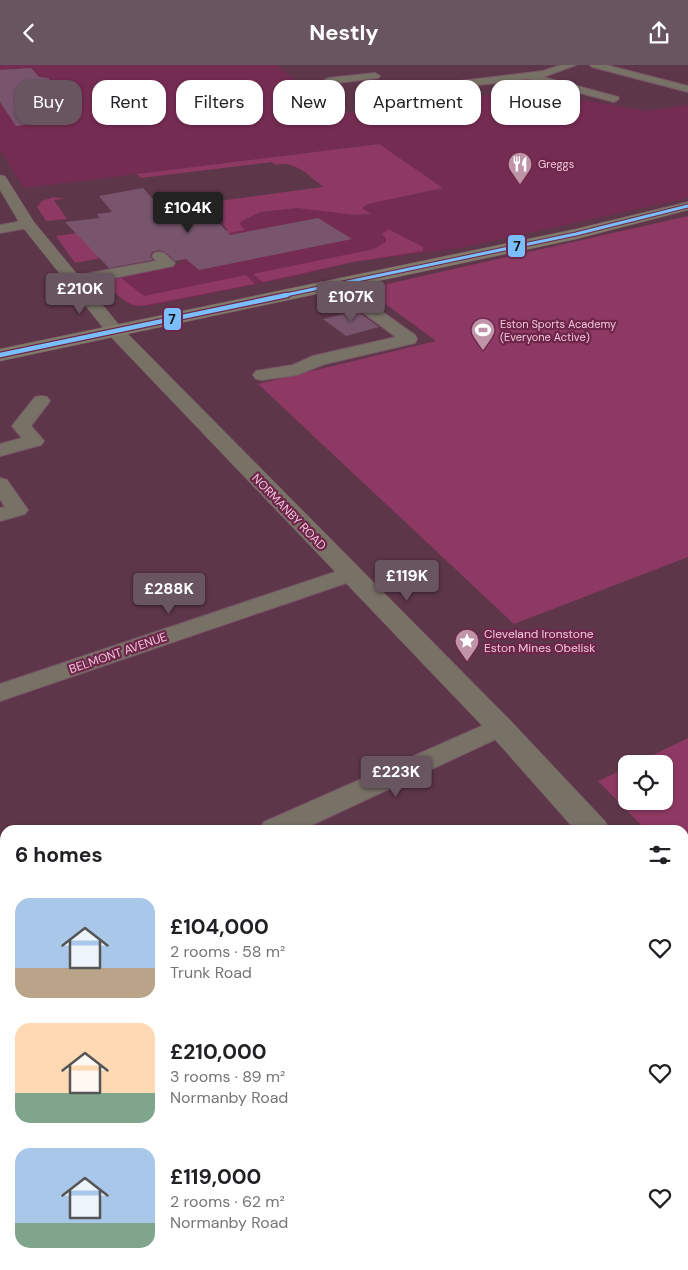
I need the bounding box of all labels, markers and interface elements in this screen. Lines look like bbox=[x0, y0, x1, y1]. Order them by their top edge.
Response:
text: Nestly bbox=[309, 18, 379, 47]
icon: back bbox=[15, 19, 43, 47]
icon: share bbox=[645, 19, 673, 47]
chip: Buy bbox=[15, 80, 82, 125]
chip: Rent bbox=[92, 80, 166, 125]
chip: Filters bbox=[176, 80, 263, 125]
chip: New bbox=[273, 80, 345, 125]
chip: Apartment bbox=[355, 80, 481, 125]
chip: House bbox=[491, 80, 580, 125]
restaurant icon: Greggs bbox=[507, 151, 533, 185]
place label: Greggs bbox=[538, 157, 574, 171]
pin: £104K bbox=[153, 191, 223, 234]
text: £104K bbox=[164, 197, 212, 218]
line badge: 7 bbox=[507, 234, 526, 258]
text: 7 bbox=[513, 237, 521, 255]
pin: £210K bbox=[45, 273, 115, 315]
text: £210K bbox=[57, 278, 103, 299]
pin: £107K bbox=[316, 281, 386, 323]
text: £107K bbox=[328, 286, 374, 307]
line badge: 7 bbox=[163, 307, 182, 331]
text: 7 bbox=[168, 310, 176, 328]
sports icon: Eston Sports Academy (Everyone Active) bbox=[470, 317, 496, 351]
place label: Eston Sports Academy (Everyone Active) bbox=[500, 317, 616, 344]
street label: NORMANBY ROAD bbox=[248, 470, 330, 554]
pin: £119K bbox=[372, 559, 442, 602]
text: £119K bbox=[386, 565, 428, 586]
pin: £288K bbox=[134, 573, 204, 615]
text: £288K bbox=[144, 578, 194, 599]
place label: Cleveland Ironstone Eston Mines Obelisk bbox=[484, 626, 595, 656]
place icon: Cleveland Ironstone Eston Mines Obelisk bbox=[454, 628, 480, 662]
street label: BELMONT AVENUE bbox=[67, 629, 169, 677]
pin: £223K bbox=[361, 755, 431, 798]
map controls bbox=[618, 755, 673, 810]
button: locate bbox=[618, 755, 673, 810]
text: £223K bbox=[372, 761, 420, 782]
text: 6 homes bbox=[15, 841, 103, 869]
icon: filters bbox=[646, 841, 674, 869]
text: £104,000 bbox=[170, 913, 269, 941]
icon: home bbox=[55, 918, 115, 978]
icon: heart bbox=[646, 934, 674, 962]
text: 2 rooms · 58 m² bbox=[170, 941, 285, 962]
text: Trunk Road bbox=[170, 962, 252, 983]
text: £210,000 bbox=[170, 1038, 267, 1066]
icon: home bbox=[55, 1043, 115, 1103]
icon: heart bbox=[646, 1059, 674, 1087]
text: 3 rooms · 89 m² bbox=[170, 1066, 285, 1087]
text: Normanby Road bbox=[170, 1087, 288, 1108]
text: £119,000 bbox=[170, 1163, 261, 1191]
icon: home bbox=[55, 1168, 115, 1228]
icon: heart bbox=[646, 1184, 674, 1212]
text: 2 rooms · 62 m² bbox=[170, 1191, 285, 1212]
text: Normanby Road bbox=[170, 1212, 288, 1233]

